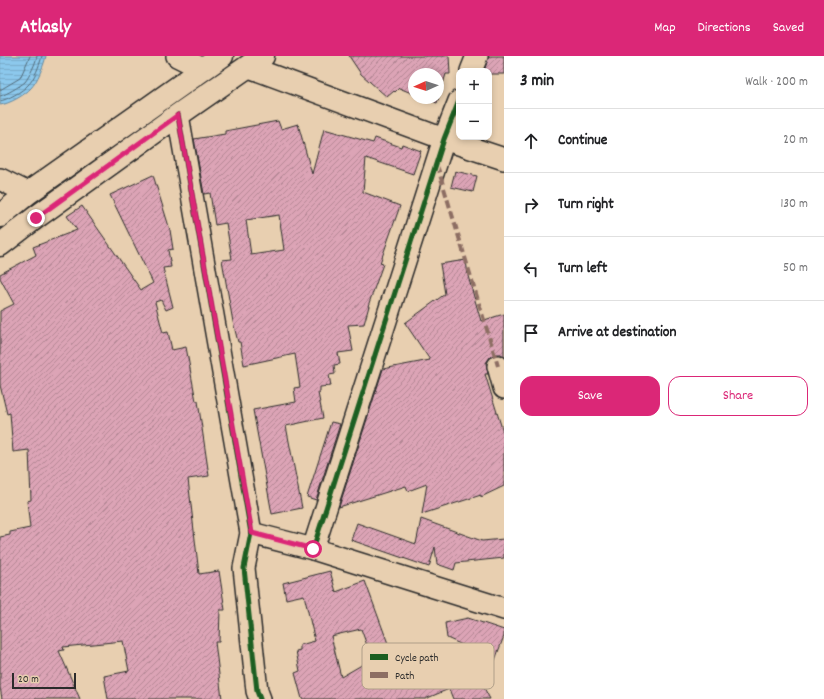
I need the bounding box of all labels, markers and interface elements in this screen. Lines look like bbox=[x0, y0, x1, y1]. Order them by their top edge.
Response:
text: Atlasly bbox=[20, 15, 71, 42]
text: Map bbox=[654, 18, 676, 38]
text: Directions bbox=[698, 18, 751, 38]
text: Saved bbox=[773, 18, 804, 38]
north arrow bbox=[408, 68, 444, 104]
map controls bbox=[456, 68, 492, 140]
button: + bbox=[456, 68, 492, 104]
text: 3 min bbox=[520, 70, 554, 94]
text: Walk · 200 m bbox=[745, 73, 808, 92]
button: − bbox=[456, 104, 492, 140]
icon: ahead bbox=[520, 130, 542, 152]
text: Continue bbox=[558, 130, 607, 152]
text: 20 m bbox=[783, 131, 808, 150]
icon: right bbox=[520, 194, 542, 216]
text: Turn right bbox=[558, 194, 614, 216]
text: 130 m bbox=[780, 195, 808, 214]
route end bbox=[27, 209, 45, 227]
icon: left bbox=[520, 258, 542, 280]
text: Turn left bbox=[558, 258, 607, 280]
text: 50 m bbox=[783, 259, 808, 278]
icon: arrive bbox=[520, 322, 542, 344]
text: Arrive at destination bbox=[558, 322, 676, 344]
button: Save bbox=[520, 376, 660, 416]
button: Share bbox=[668, 376, 808, 416]
route start bbox=[304, 540, 322, 558]
legend bbox=[362, 643, 494, 689]
text: Cycle path bbox=[395, 651, 439, 667]
text: Path bbox=[395, 669, 414, 685]
scale bar bbox=[12, 671, 76, 690]
text: 20 m bbox=[18, 672, 39, 688]

